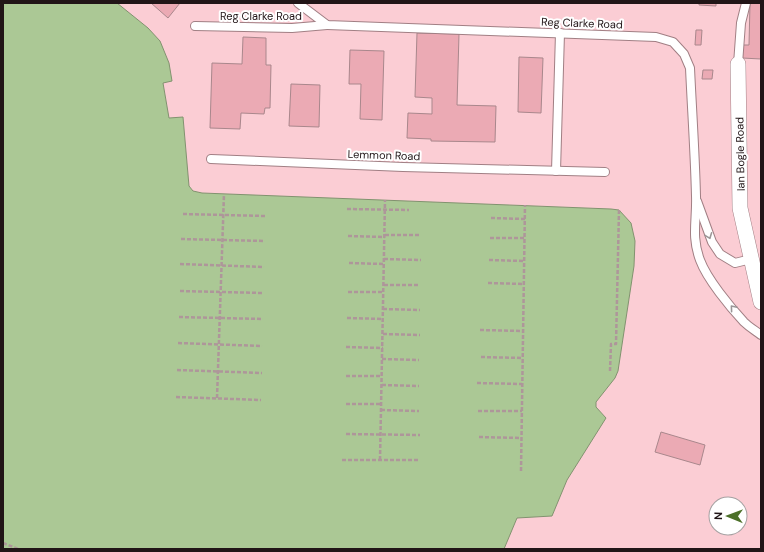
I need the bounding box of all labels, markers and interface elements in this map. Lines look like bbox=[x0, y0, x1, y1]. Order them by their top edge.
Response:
street label: Reg Clarke Road bbox=[220, 9, 302, 23]
street label: Reg Clarke Road bbox=[541, 15, 623, 31]
street label: Ian Bogle Road bbox=[732, 117, 748, 191]
street label: Lemmon Road bbox=[347, 147, 421, 163]
one-way arrow bbox=[705, 232, 713, 239]
one-way arrow bbox=[730, 306, 737, 313]
north arrow bbox=[708, 496, 748, 536]
text: N bbox=[711, 512, 725, 520]

